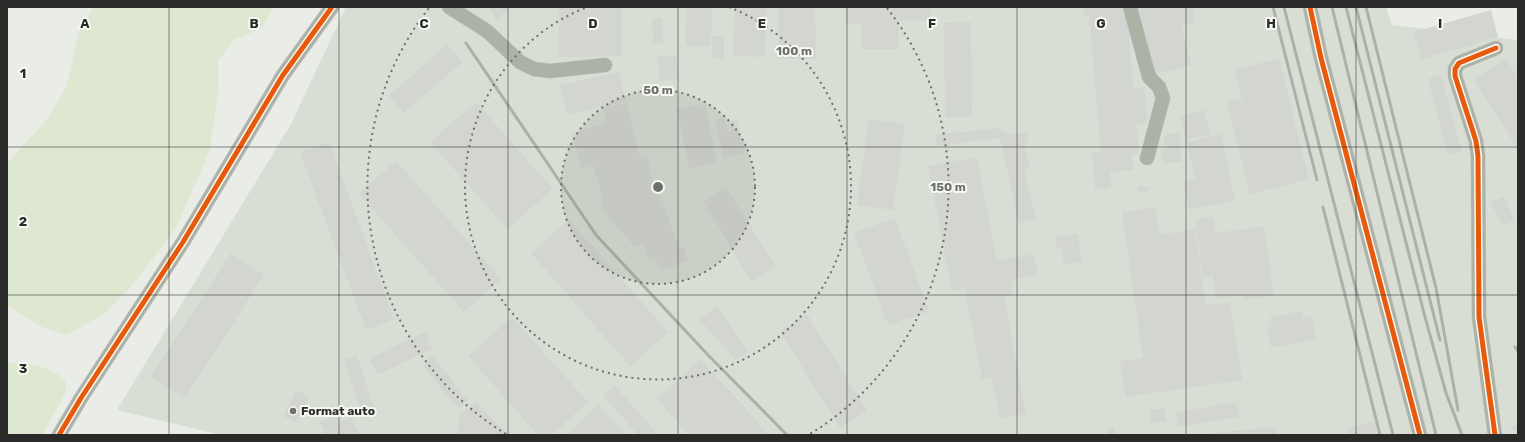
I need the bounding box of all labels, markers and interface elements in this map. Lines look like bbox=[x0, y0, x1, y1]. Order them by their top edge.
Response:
text: A bbox=[80, 16, 90, 31]
text: B bbox=[249, 16, 259, 31]
text: C bbox=[419, 16, 429, 31]
text: D bbox=[588, 16, 598, 31]
text: E bbox=[758, 16, 766, 31]
text: F bbox=[928, 16, 936, 31]
text: G bbox=[1096, 16, 1106, 31]
text: H bbox=[1266, 16, 1276, 31]
text: I bbox=[1438, 16, 1442, 31]
text: 100 m bbox=[776, 44, 812, 58]
text: 1 bbox=[20, 66, 26, 81]
text: 50 m bbox=[643, 83, 673, 97]
centre of rings bbox=[651, 180, 665, 194]
text: 150 m bbox=[930, 180, 966, 194]
text: 2 bbox=[19, 214, 27, 229]
text: 3 bbox=[19, 361, 28, 376]
place label: Format auto bbox=[301, 404, 375, 418]
marker: Format auto bbox=[288, 406, 298, 416]

